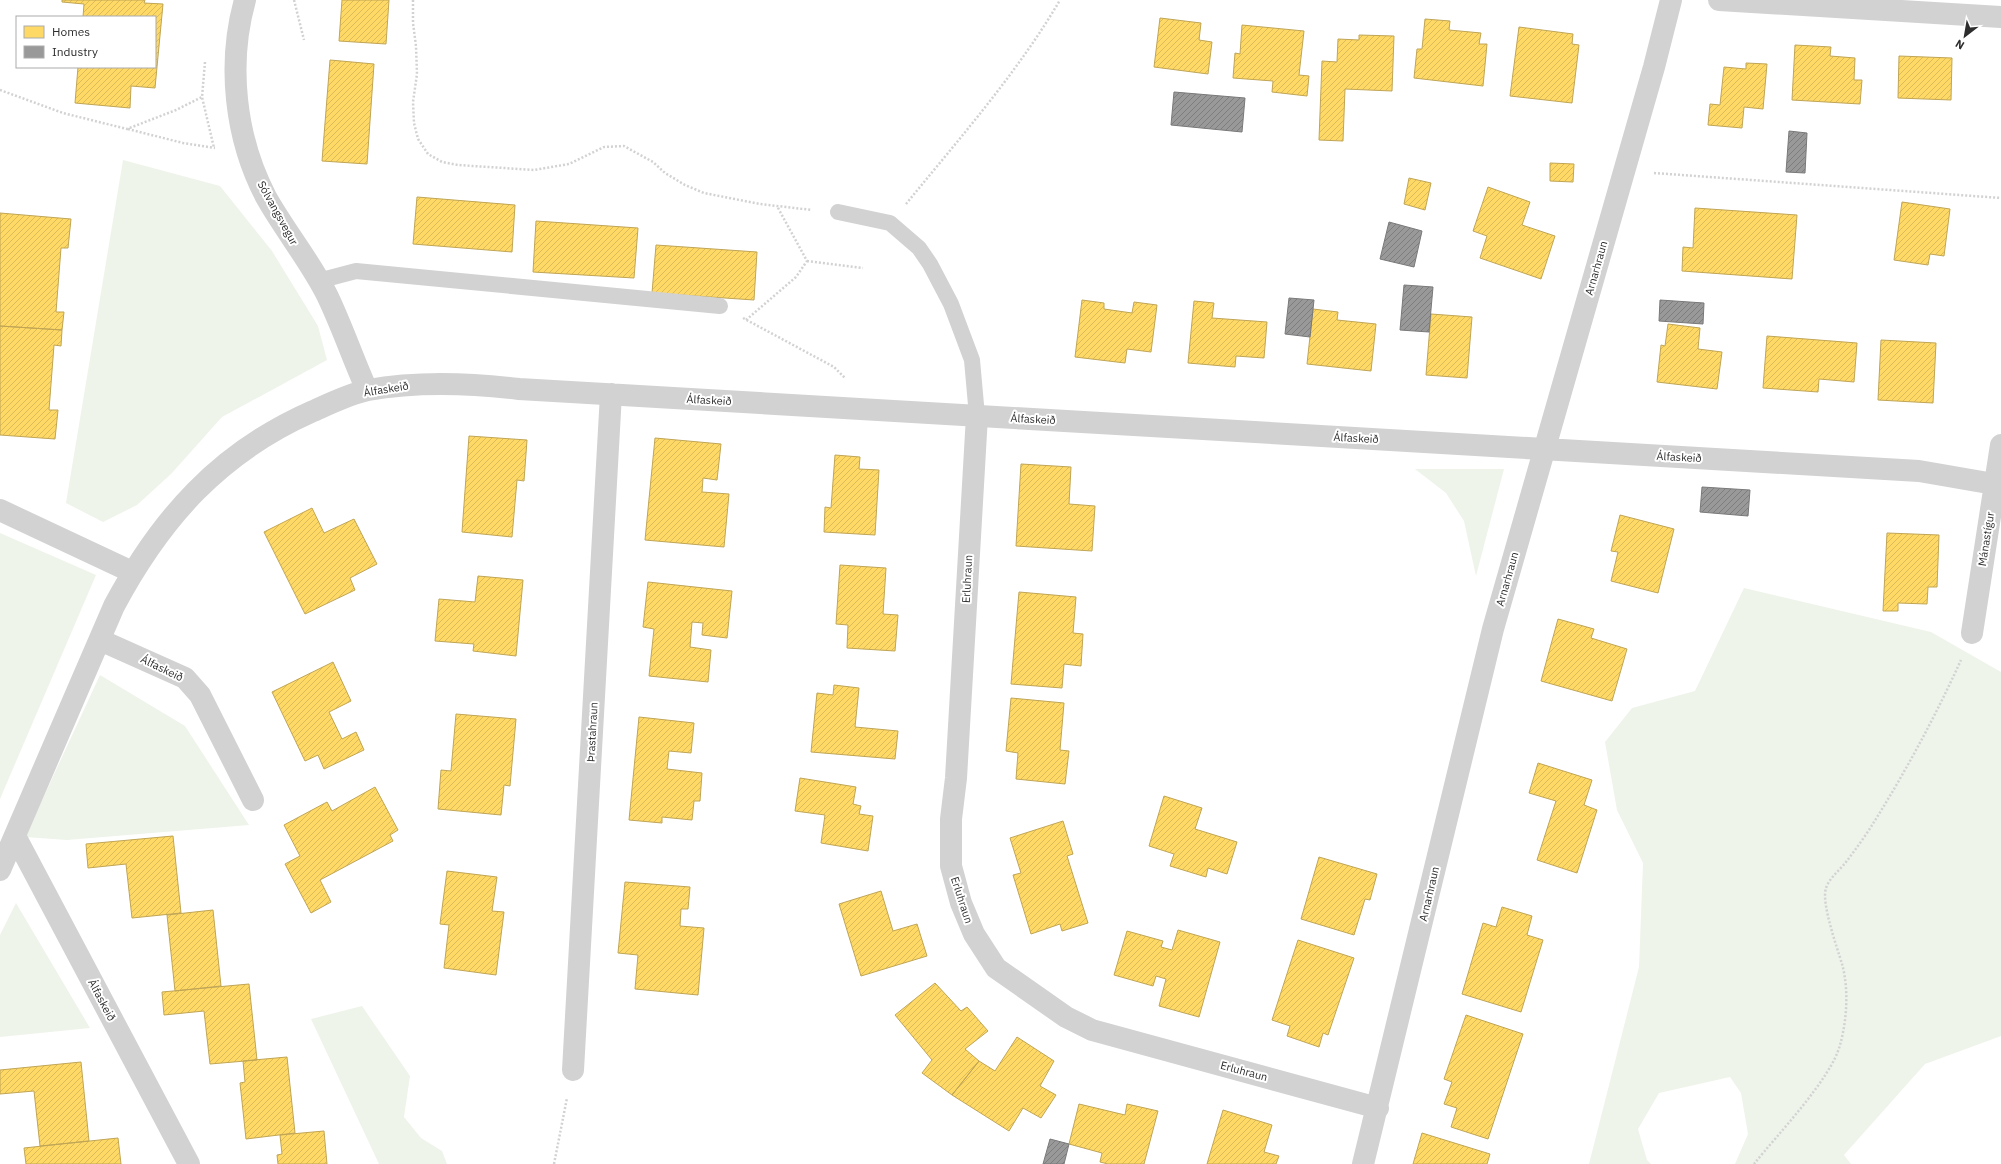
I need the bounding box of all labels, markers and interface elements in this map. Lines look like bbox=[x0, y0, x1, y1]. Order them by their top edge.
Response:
legend bbox=[16, 16, 156, 68]
north arrow bbox=[1945, 16, 1985, 56]
text: Homes bbox=[52, 24, 90, 39]
text: N bbox=[1953, 37, 1967, 53]
text: Industry bbox=[52, 44, 98, 59]
street label: Sólvangsvegur bbox=[255, 178, 301, 248]
street label: Arnarhraun bbox=[1582, 239, 1610, 297]
street label: Álfaskeið bbox=[363, 379, 409, 399]
street label: Álfaskeið bbox=[686, 392, 732, 408]
street label: Álfaskeið bbox=[1010, 411, 1056, 427]
street label: Álfaskeið bbox=[1333, 430, 1379, 446]
street label: Álfaskeið bbox=[1656, 449, 1702, 465]
street label: Mánastígur bbox=[1975, 511, 1997, 567]
street label: Arnarhraun bbox=[1493, 550, 1521, 608]
street label: Erluhraun bbox=[959, 555, 975, 603]
street label: Álfaskeið bbox=[139, 652, 185, 684]
street label: Þrastahraun bbox=[583, 702, 601, 762]
street label: Arnarhraun bbox=[1416, 865, 1442, 923]
street label: Erluhraun bbox=[948, 875, 976, 925]
street label: Álfaskeið bbox=[85, 977, 119, 1023]
street label: Erluhraun bbox=[1219, 1058, 1269, 1084]

